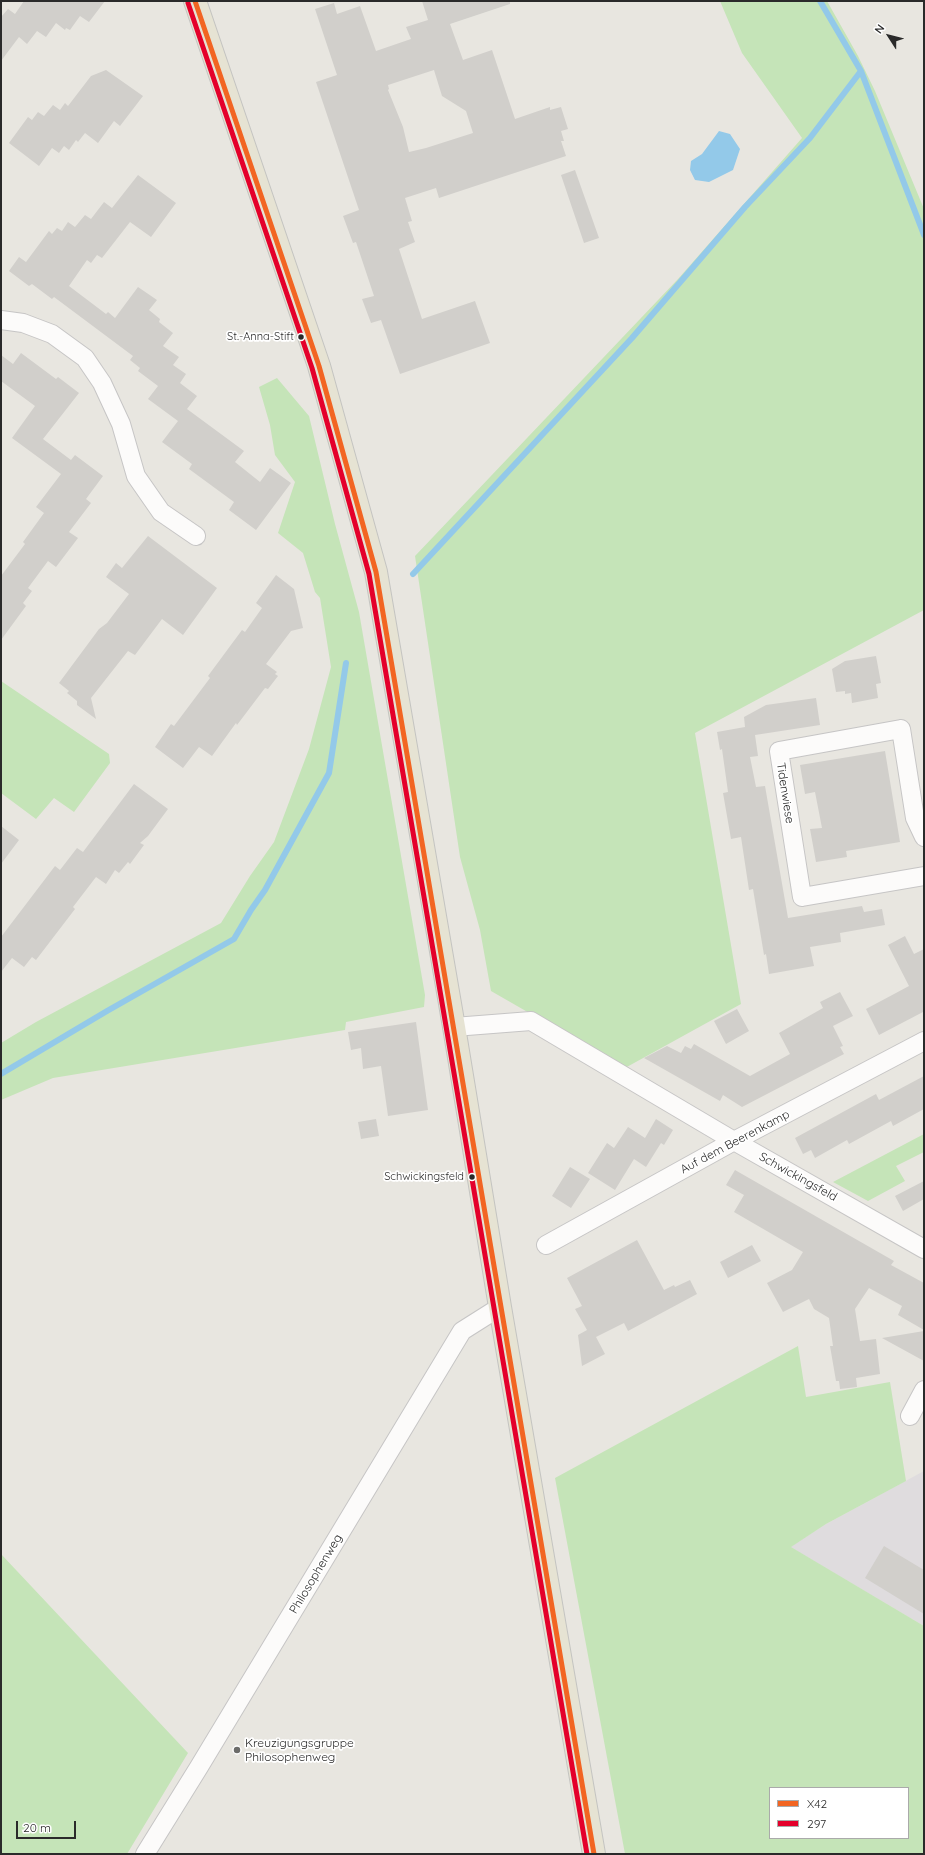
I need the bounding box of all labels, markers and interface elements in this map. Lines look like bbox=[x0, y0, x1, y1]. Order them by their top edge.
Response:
north arrow bbox=[869, 16, 909, 56]
text: N bbox=[871, 22, 887, 36]
place label: St.-Anna-Stift bbox=[227, 330, 294, 344]
marker: St.-Anna-Stift bbox=[296, 332, 306, 342]
street label: Tidenwiese bbox=[773, 761, 797, 825]
street label: Auf dem Beerenkamp bbox=[678, 1107, 792, 1177]
street label: Schwickingsfeld bbox=[756, 1150, 840, 1204]
place label: Schwickingsfeld bbox=[384, 1170, 464, 1184]
marker: Schwickingsfeld bbox=[467, 1172, 477, 1182]
street label: Philosophenweg bbox=[287, 1532, 345, 1616]
place label: Kreuzigungsgruppe Philosophenweg bbox=[245, 1736, 354, 1764]
marker: Kreuzigungsgruppe Philosophenweg bbox=[232, 1745, 242, 1755]
legend bbox=[769, 1787, 909, 1839]
text: X42 bbox=[807, 1796, 827, 1811]
scale bar bbox=[18, 1813, 78, 1839]
text: 297 bbox=[807, 1816, 826, 1831]
text: 20 m bbox=[23, 1820, 51, 1835]

